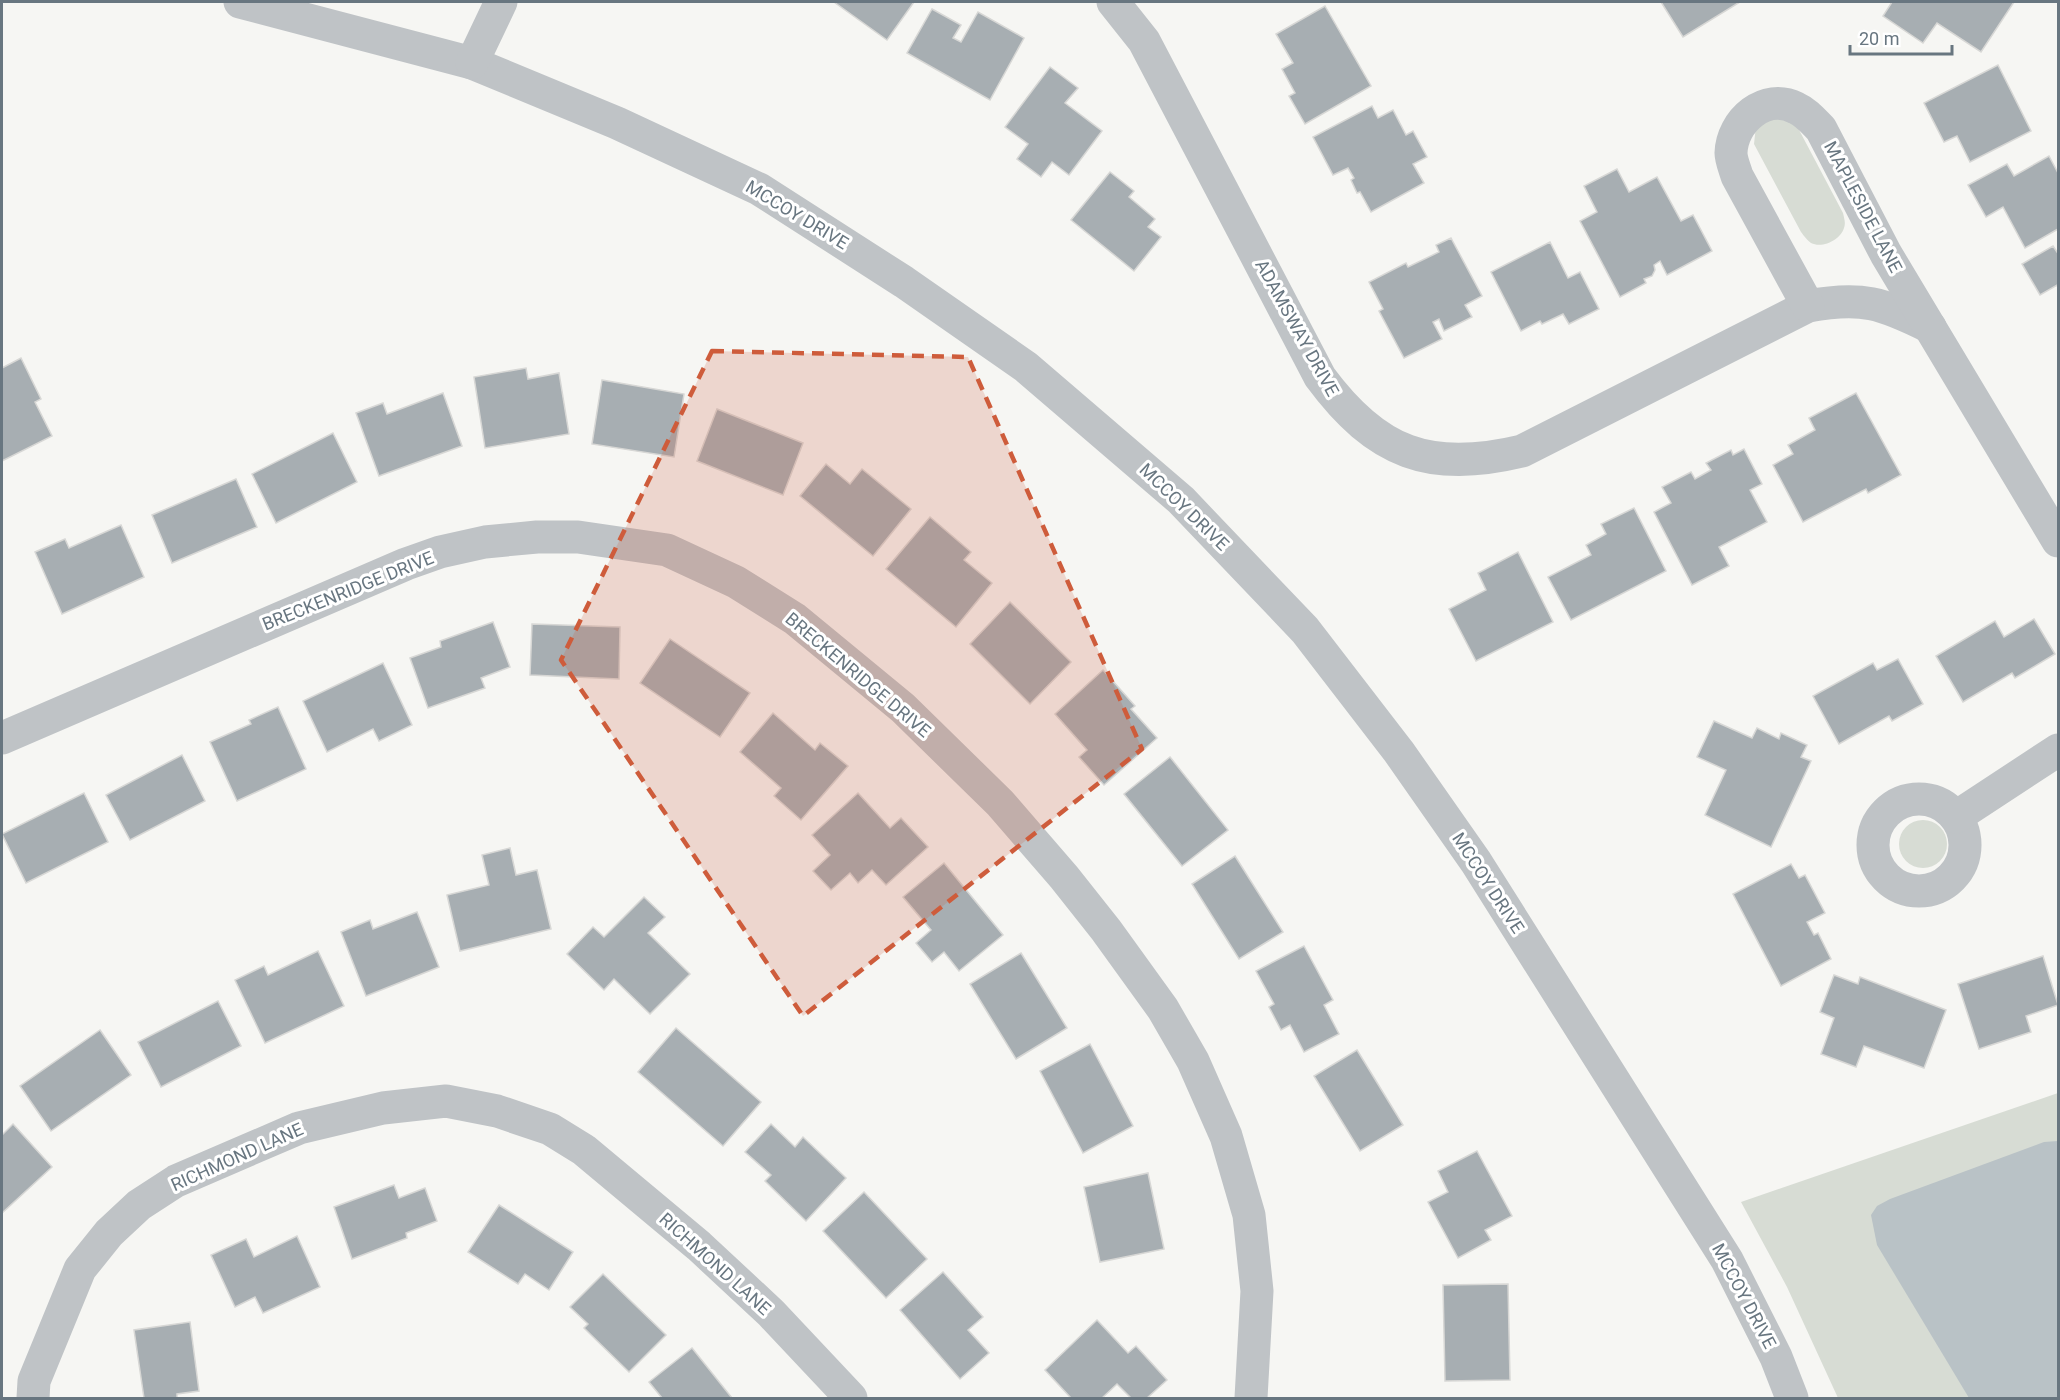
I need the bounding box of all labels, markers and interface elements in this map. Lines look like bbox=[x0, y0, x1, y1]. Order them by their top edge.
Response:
scale bar bbox=[1850, 18, 1952, 56]
text: 20 m bbox=[1859, 28, 1899, 49]
street label: MAPLESIDE LANE bbox=[1820, 138, 1907, 276]
street label: MCCOY DRIVE bbox=[742, 176, 852, 253]
street label: ADAMSWAY DRIVE bbox=[1251, 256, 1344, 400]
street label: MCCOY DRIVE bbox=[1135, 459, 1233, 554]
street label: BRECKENRIDGE DRIVE bbox=[259, 547, 437, 635]
street label: BRECKENRIDGE DRIVE bbox=[782, 608, 935, 741]
street label: MCCOY DRIVE bbox=[1448, 828, 1529, 937]
street label: RICHMOND LANE bbox=[167, 1118, 306, 1195]
street label: RICHMOND LANE bbox=[655, 1208, 775, 1319]
street label: MCCOY DRIVE bbox=[1708, 1240, 1781, 1352]

